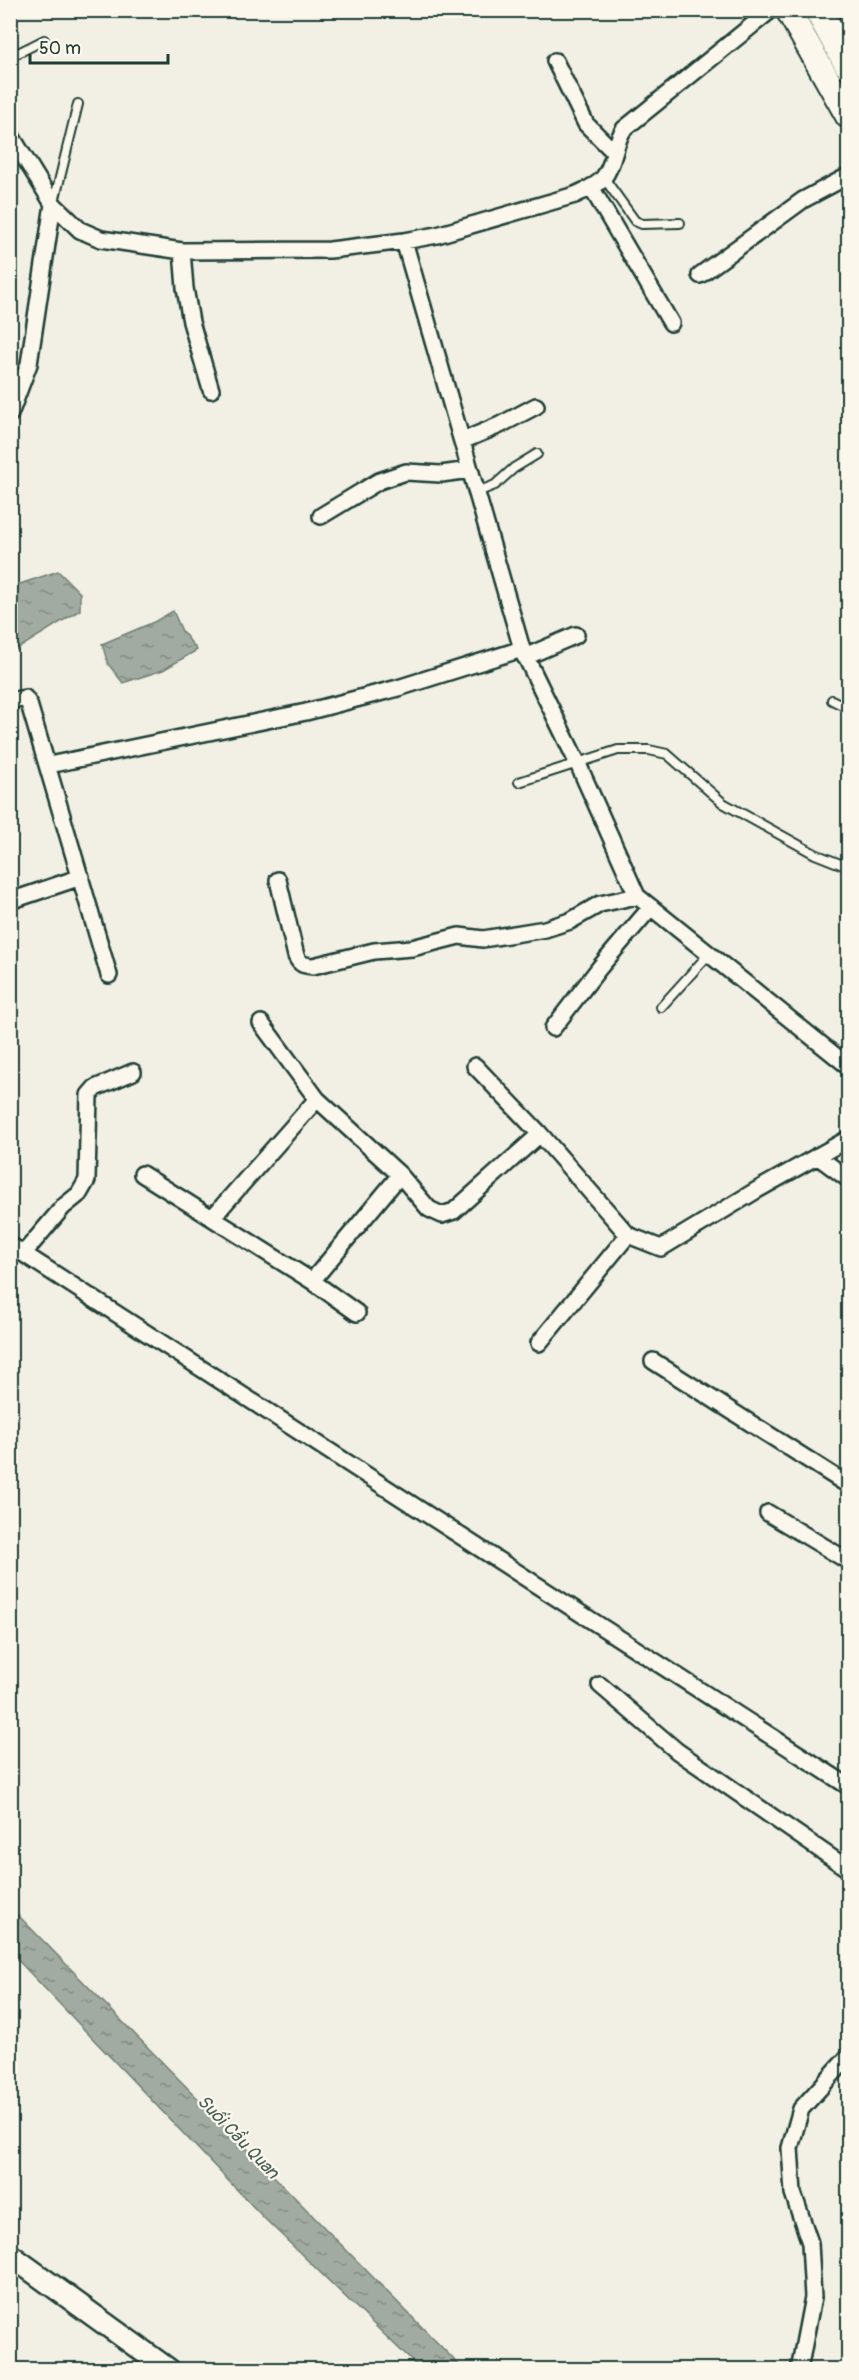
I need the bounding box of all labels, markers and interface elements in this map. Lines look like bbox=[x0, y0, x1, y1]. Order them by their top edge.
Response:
scale bar bbox=[30, 27, 168, 65]
text: 50 m bbox=[39, 37, 81, 60]
water label: Suối Cầu Quan bbox=[192, 2090, 284, 2184]

